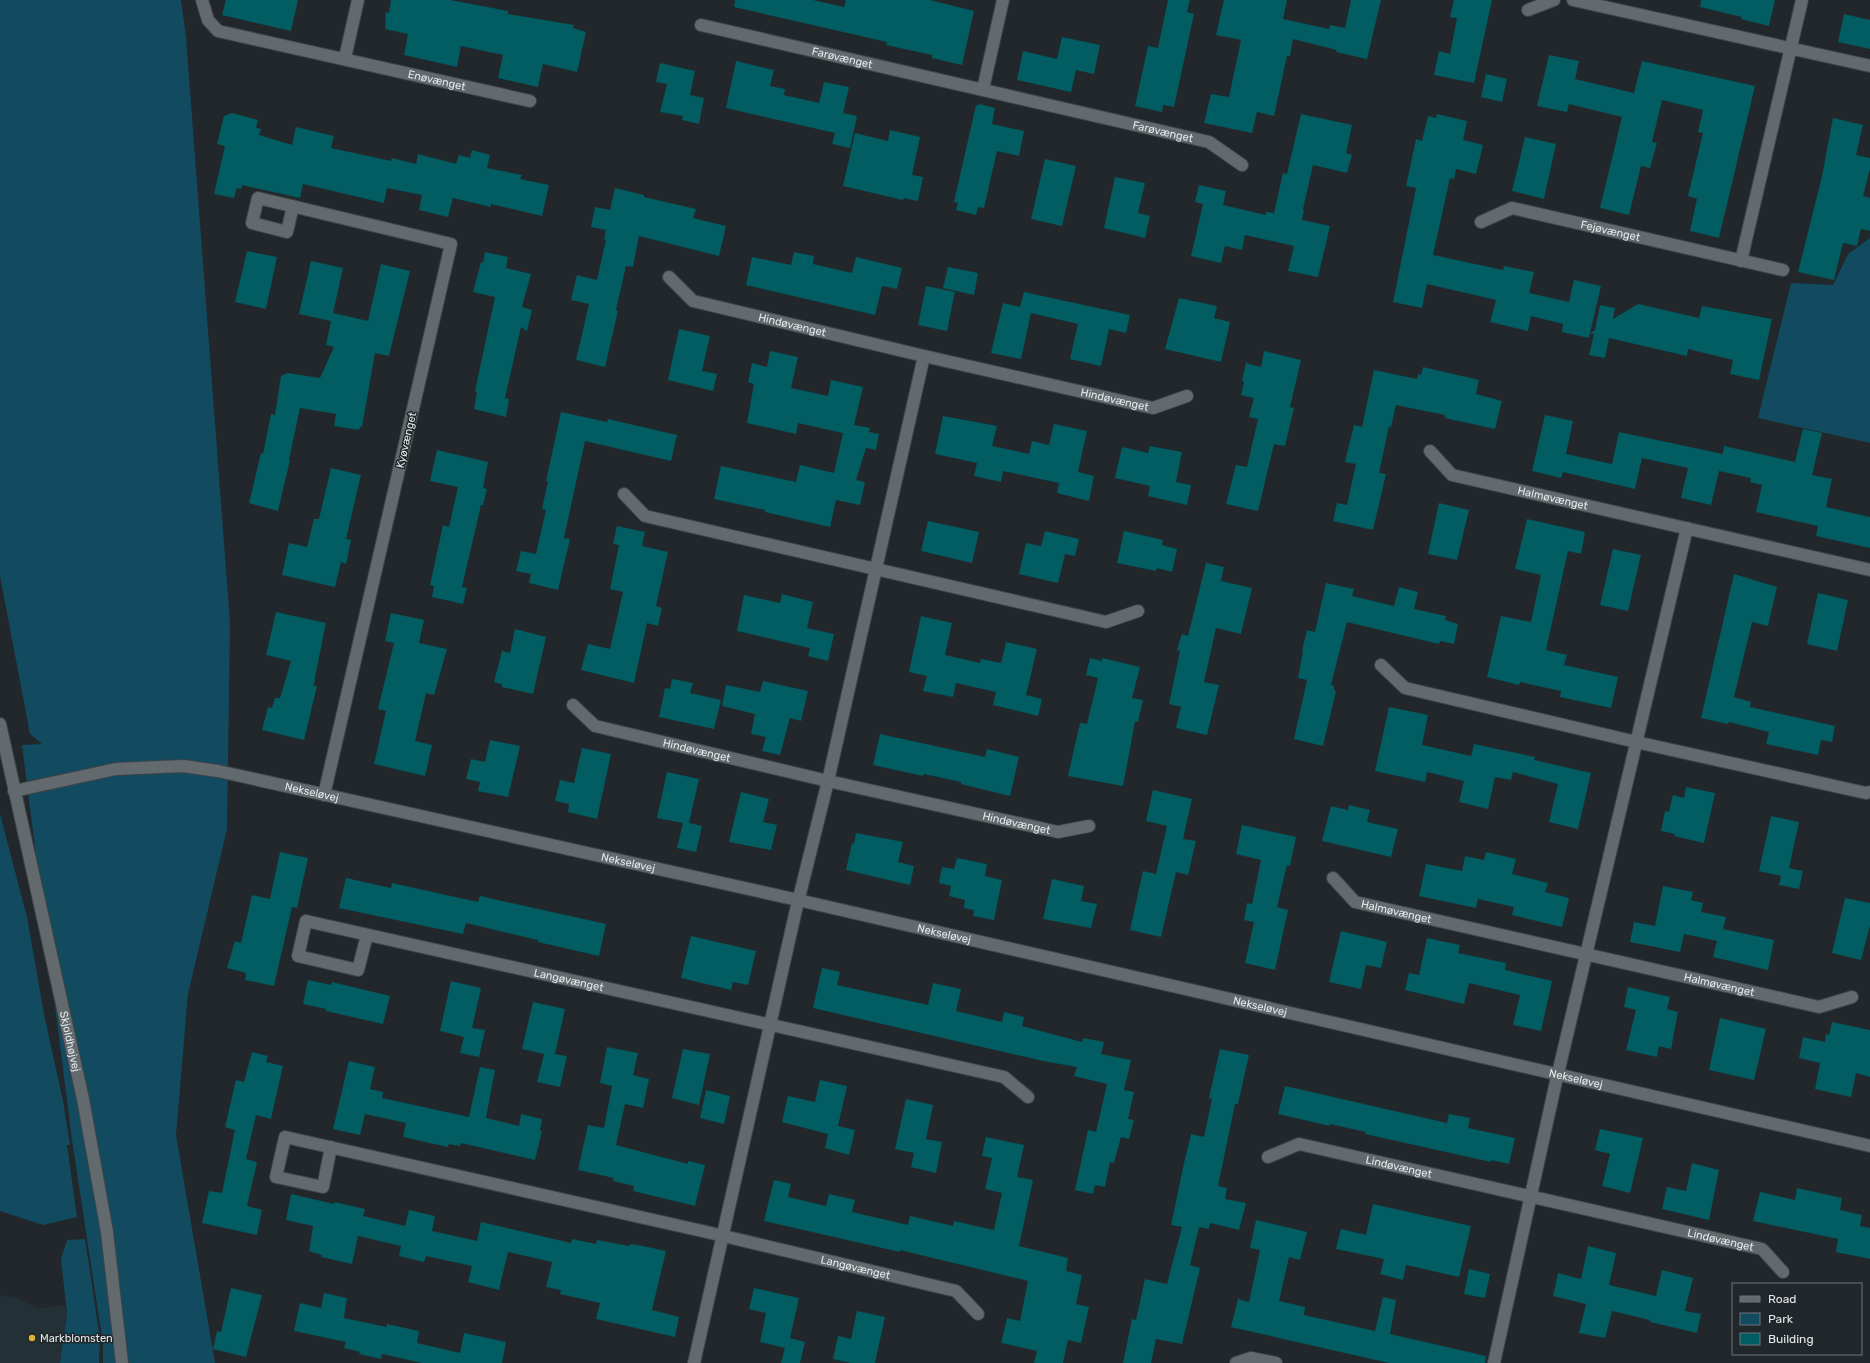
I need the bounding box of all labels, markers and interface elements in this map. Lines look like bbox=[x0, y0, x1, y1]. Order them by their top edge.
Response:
street label: Farøvænget bbox=[811, 45, 874, 71]
street label: Enøvænget bbox=[407, 68, 468, 94]
street label: Farøvænget bbox=[1131, 119, 1195, 145]
street label: Fejøvænget bbox=[1579, 218, 1642, 244]
street label: Hindøvænget bbox=[757, 311, 828, 340]
street label: Hindøvænget bbox=[1079, 386, 1151, 414]
street label: Kyøvænget bbox=[394, 410, 419, 470]
street label: Halmøvænget bbox=[1516, 484, 1590, 513]
street label: Hindøvænget bbox=[661, 736, 733, 765]
street label: Nekseløvej bbox=[284, 780, 340, 805]
street label: Hindøvænget bbox=[981, 809, 1052, 837]
street label: Nekseløvej bbox=[600, 850, 656, 875]
street label: Halmøvænget bbox=[1360, 898, 1433, 926]
street label: Nekseløvej bbox=[916, 922, 973, 947]
street label: Langøvænget bbox=[533, 966, 606, 994]
street label: Halmøvænget bbox=[1683, 971, 1756, 999]
street label: Nekseløvej bbox=[1232, 994, 1288, 1019]
street label: Skjoldhøjvej bbox=[57, 1010, 83, 1073]
street label: Nekseløvej bbox=[1548, 1067, 1604, 1092]
street label: Lindøvænget bbox=[1364, 1153, 1434, 1181]
street label: Lindøvænget bbox=[1686, 1226, 1756, 1254]
street label: Langøvænget bbox=[819, 1253, 892, 1282]
legend bbox=[1732, 1283, 1862, 1355]
text: Road bbox=[1768, 1292, 1796, 1306]
text: Park bbox=[1768, 1312, 1794, 1326]
place label: Markblomsten bbox=[40, 1332, 113, 1345]
text: Building bbox=[1768, 1332, 1814, 1346]
marker: Markblomsten bbox=[27, 1333, 37, 1343]

